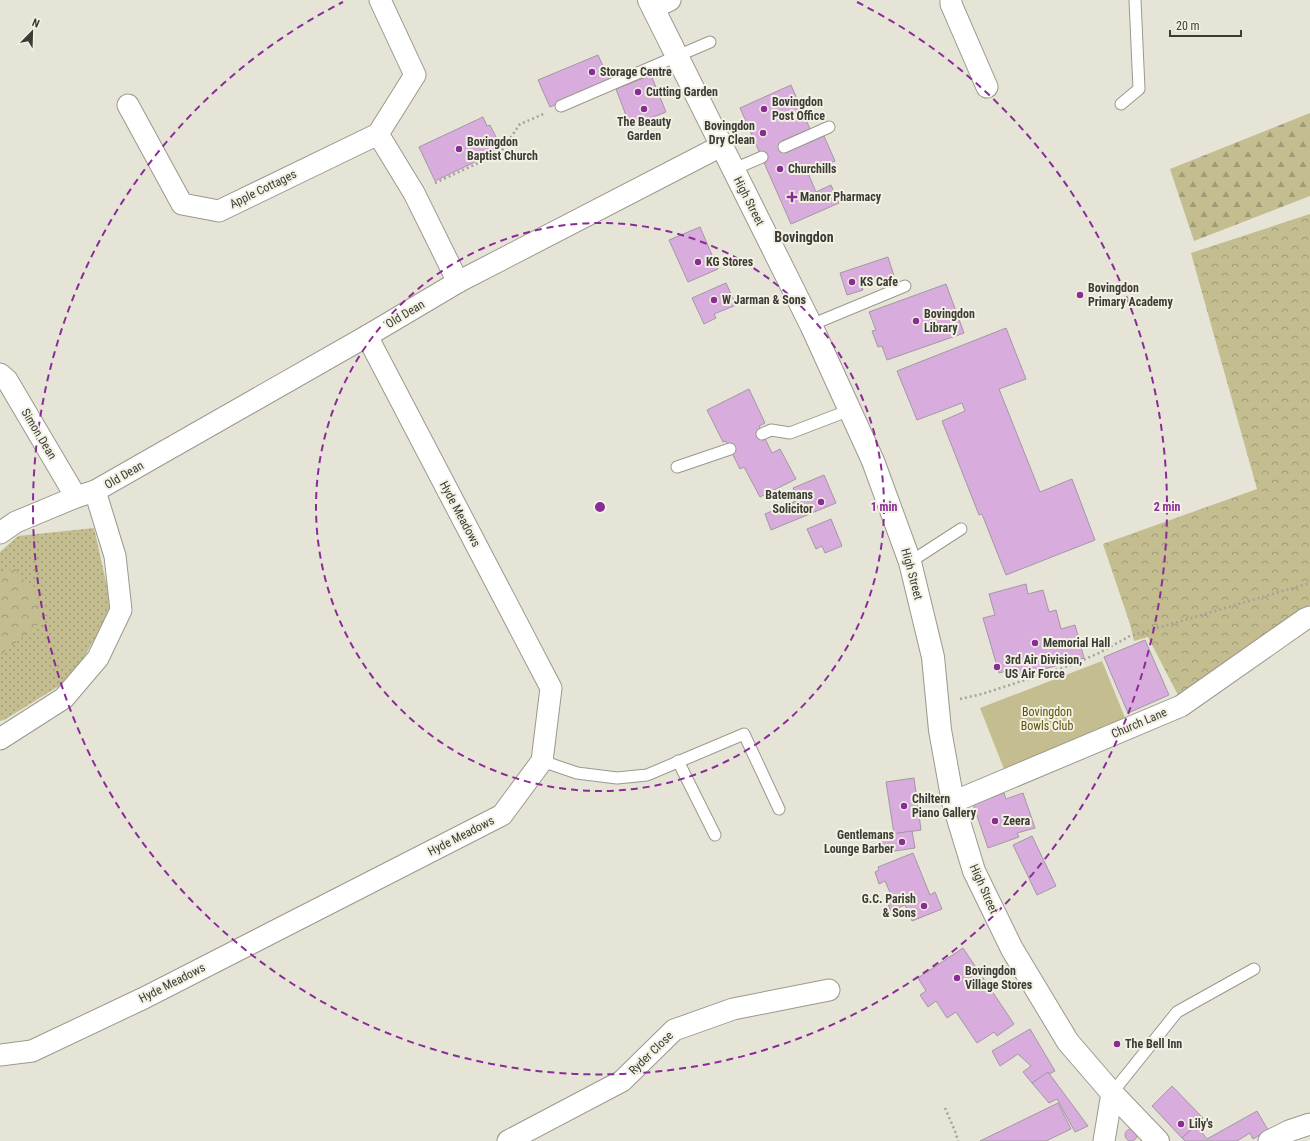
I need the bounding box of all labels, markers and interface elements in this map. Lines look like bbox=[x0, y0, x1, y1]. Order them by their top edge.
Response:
north arrow bbox=[12, 12, 52, 52]
scale bar bbox=[1170, 12, 1241, 38]
text: N bbox=[30, 16, 42, 31]
text: 20 m bbox=[1176, 19, 1200, 33]
place label: Storage Centre bbox=[600, 65, 672, 79]
marker: Storage Centre bbox=[587, 67, 597, 77]
place label: Cutting Garden bbox=[646, 85, 718, 99]
marker: Cutting Garden bbox=[633, 87, 643, 97]
place label: Bovingdon Post Office bbox=[772, 95, 825, 123]
marker: The Beauty Garden bbox=[639, 104, 649, 114]
marker: Bovingdon Post Office bbox=[759, 104, 769, 114]
place label: The Beauty Garden bbox=[617, 115, 672, 143]
place label: Bovingdon Dry Clean bbox=[704, 119, 755, 147]
marker: Bovingdon Dry Clean bbox=[758, 128, 768, 138]
place label: Bovingdon Baptist Church bbox=[467, 135, 538, 163]
marker: Bovingdon Baptist Church bbox=[454, 144, 464, 154]
place label: Churchills bbox=[788, 162, 837, 176]
marker: Churchills bbox=[775, 164, 785, 174]
street label: Apple Cottages bbox=[227, 167, 299, 211]
street label: High Street bbox=[731, 174, 767, 228]
place label: Manor Pharmacy bbox=[800, 190, 882, 204]
marker: Manor Pharmacy bbox=[787, 192, 797, 202]
district label: Bovingdon bbox=[774, 229, 834, 245]
place label: KG Stores bbox=[706, 255, 754, 269]
marker: KG Stores bbox=[693, 257, 703, 267]
place label: KS Cafe bbox=[860, 275, 898, 289]
marker: KS Cafe bbox=[847, 277, 857, 287]
place label: Bovingdon Primary Academy bbox=[1088, 281, 1173, 309]
marker: Bovingdon Primary Academy bbox=[1075, 290, 1085, 300]
place label: W Jarman & Sons bbox=[722, 293, 807, 307]
marker: W Jarman & Sons bbox=[709, 295, 719, 305]
street label: Old Dean bbox=[383, 297, 427, 331]
place label: Bovingdon Library bbox=[924, 307, 975, 335]
marker: Bovingdon Library bbox=[911, 316, 921, 326]
street label: Simon Dean bbox=[18, 406, 60, 462]
street label: Old Dean bbox=[102, 458, 146, 492]
street label: Hyde Meadows bbox=[437, 479, 483, 549]
place label: Batemans Solicitor bbox=[765, 488, 814, 516]
marker: Batemans Solicitor bbox=[816, 497, 826, 507]
centre of rings bbox=[593, 500, 607, 514]
text: 1 min bbox=[871, 500, 897, 514]
text: 2 min bbox=[1154, 500, 1180, 514]
street label: High Street bbox=[898, 547, 926, 602]
place label: Memorial Hall bbox=[1043, 636, 1110, 650]
marker: Memorial Hall bbox=[1030, 638, 1040, 648]
place label: 3rd Air Division, US Air Force bbox=[1005, 653, 1082, 681]
marker: 3rd Air Division, US Air Force bbox=[992, 662, 1002, 672]
park label: Bovingdon Bowls Club bbox=[1021, 705, 1073, 733]
street label: Church Lane bbox=[1109, 705, 1169, 741]
place label: Chiltern Piano Gallery bbox=[912, 792, 977, 820]
marker: Chiltern Piano Gallery bbox=[899, 801, 909, 811]
street label: Hyde Meadows bbox=[426, 813, 496, 859]
place label: Zeera bbox=[1003, 814, 1031, 828]
marker: Zeera bbox=[990, 816, 1000, 826]
place label: Gentlemans Lounge Barber bbox=[824, 828, 895, 856]
marker: Gentlemans Lounge Barber bbox=[897, 837, 907, 847]
street label: High Street bbox=[967, 862, 1001, 916]
place label: G.C. Parish & Sons bbox=[862, 892, 917, 920]
marker: G.C. Parish & Sons bbox=[919, 901, 929, 911]
street label: Hyde Meadows bbox=[137, 960, 207, 1006]
place label: Bovingdon Village Stores bbox=[965, 964, 1033, 992]
marker: Bovingdon Village Stores bbox=[952, 973, 962, 983]
street label: Ryder Close bbox=[626, 1028, 676, 1077]
place label: The Bell Inn bbox=[1125, 1037, 1182, 1051]
marker: The Bell Inn bbox=[1112, 1039, 1122, 1049]
place label: Lily's bbox=[1189, 1117, 1214, 1131]
marker: Lily's bbox=[1176, 1119, 1186, 1129]

